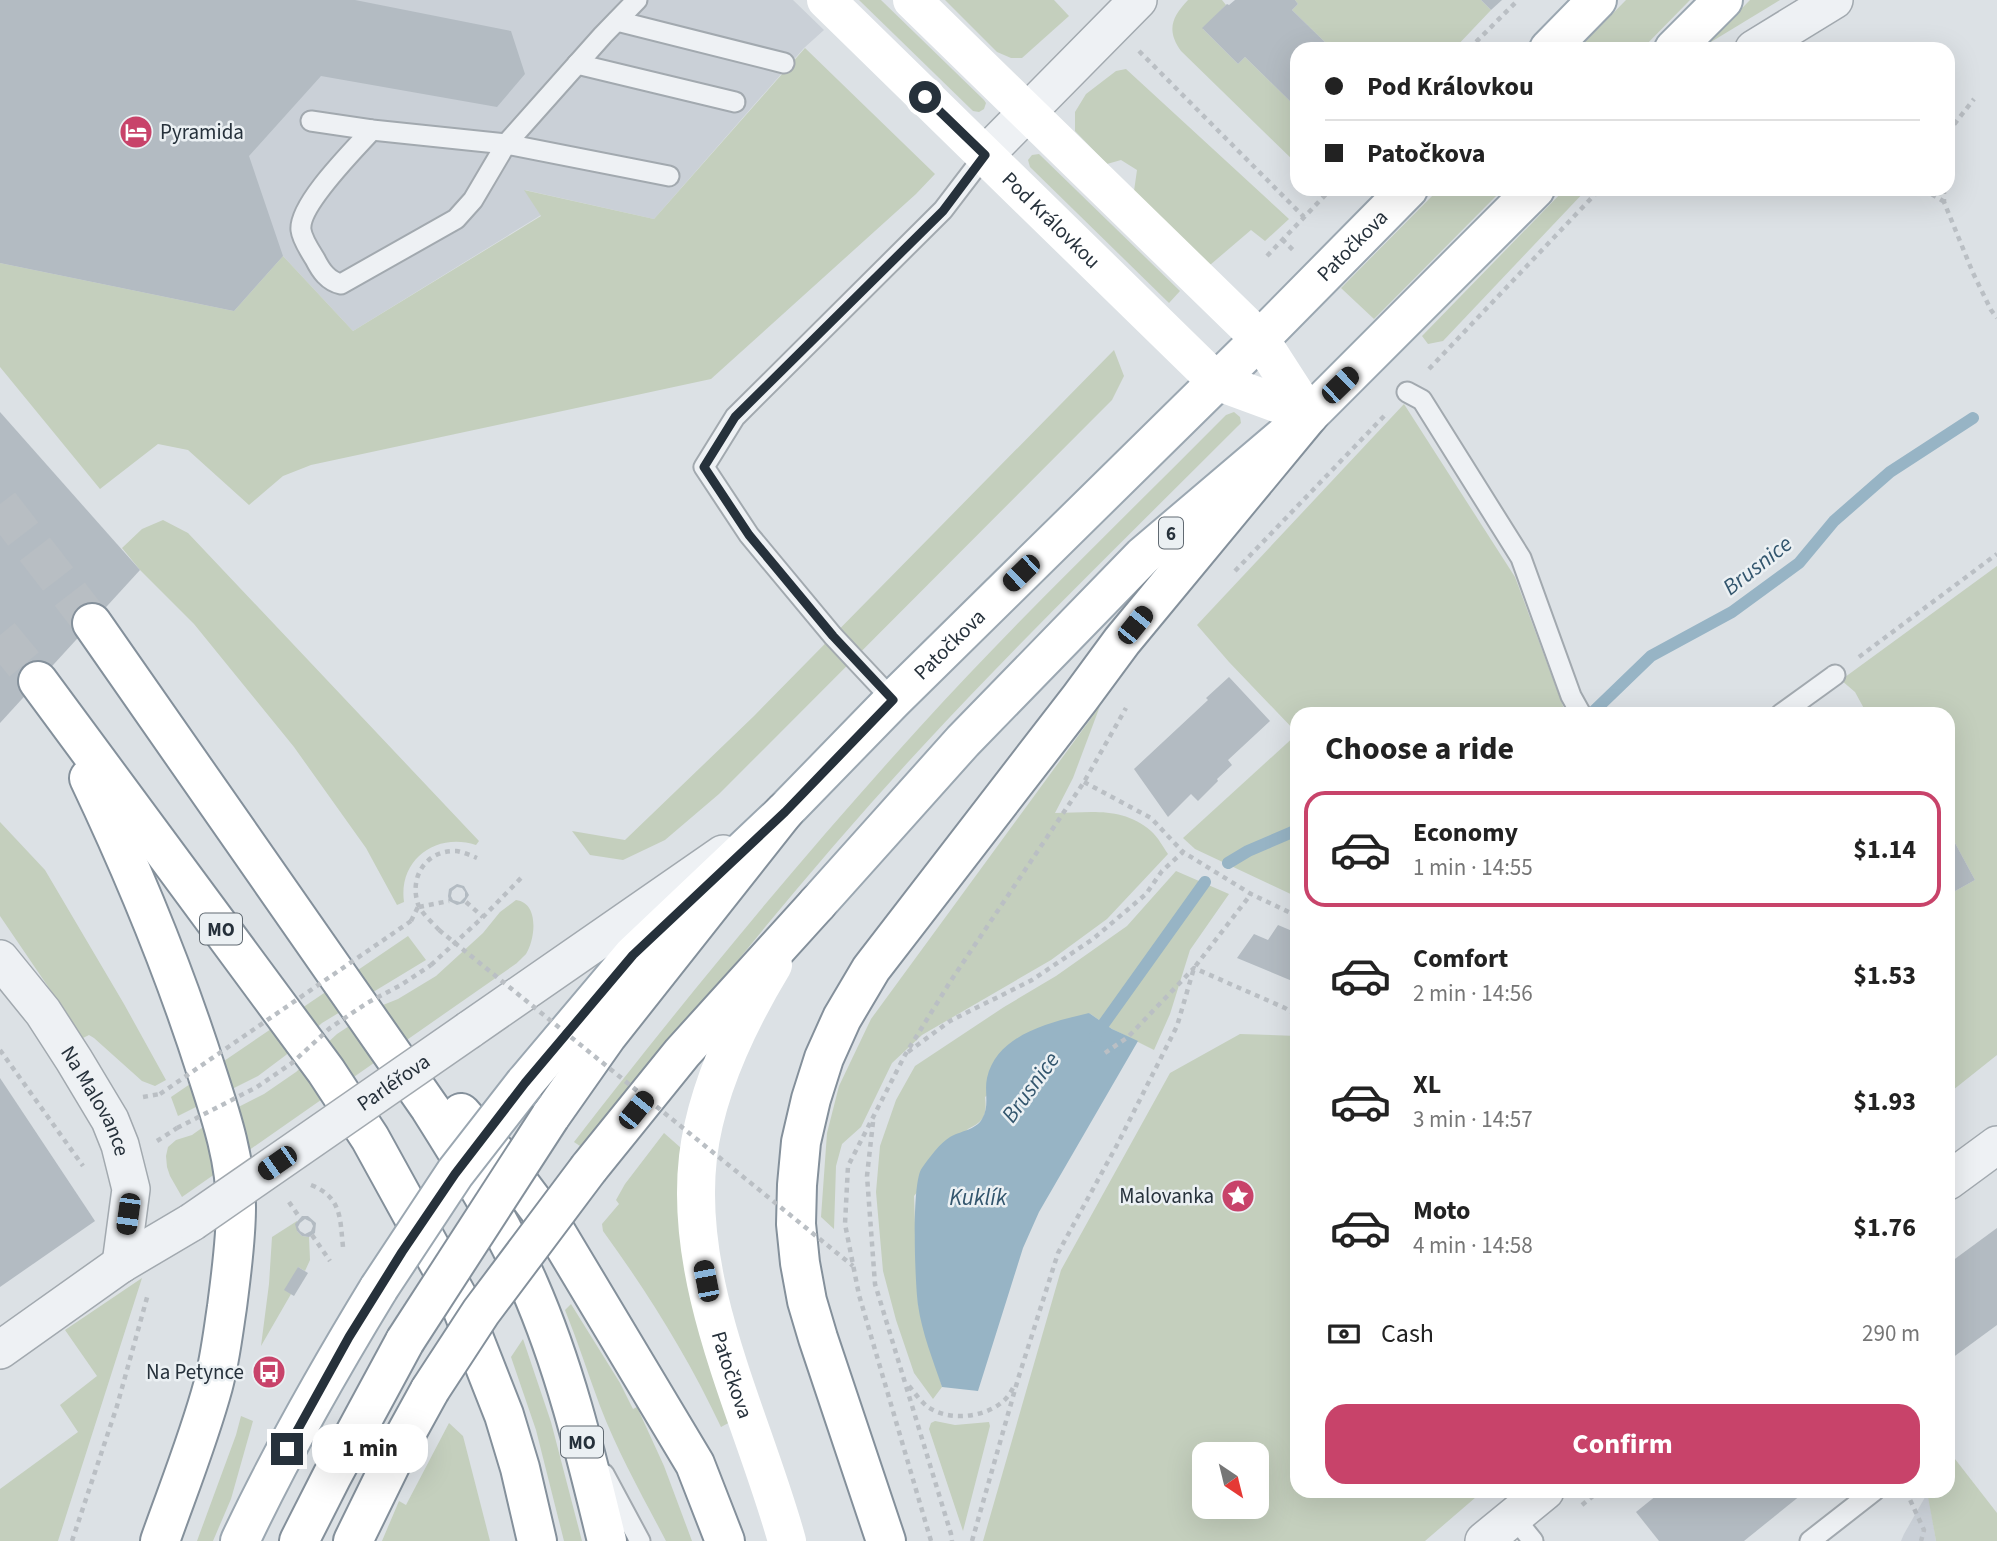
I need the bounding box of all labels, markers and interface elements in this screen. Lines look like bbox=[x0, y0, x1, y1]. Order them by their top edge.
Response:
text: Pod Královkou bbox=[1367, 68, 1534, 105]
route start bbox=[909, 81, 941, 113]
hotel icon: Pyramida bbox=[117, 113, 155, 151]
place label: Pyramida bbox=[160, 117, 244, 147]
text: Patočkova bbox=[1367, 135, 1485, 172]
street label: Pod Královkou bbox=[995, 165, 1107, 275]
street label: Patočkova bbox=[1310, 203, 1395, 288]
car bbox=[1318, 363, 1363, 407]
road number: 6 bbox=[1159, 518, 1183, 548]
water label: Brusnice bbox=[1715, 528, 1799, 603]
car bbox=[999, 551, 1044, 595]
street label: Patočkova bbox=[907, 602, 992, 687]
car bbox=[1114, 602, 1157, 648]
text: Choose a ride bbox=[1325, 726, 1514, 772]
text: Economy bbox=[1413, 814, 1518, 851]
icon: car bbox=[1329, 818, 1392, 881]
text: $1.14 bbox=[1853, 831, 1916, 868]
text: 1 min · 14:55 bbox=[1413, 851, 1533, 884]
road number: MO bbox=[200, 914, 242, 945]
text: Comfort bbox=[1413, 940, 1508, 977]
icon: car bbox=[1329, 944, 1392, 1007]
text: $1.53 bbox=[1853, 957, 1916, 994]
text: 2 min · 14:56 bbox=[1413, 977, 1533, 1010]
street label: Na Malovance bbox=[54, 1040, 137, 1159]
water label: Brusnice bbox=[993, 1045, 1067, 1130]
street label: Parléřova bbox=[351, 1046, 436, 1118]
text: XL bbox=[1413, 1066, 1441, 1103]
icon: car bbox=[1329, 1070, 1392, 1133]
text: $1.93 bbox=[1853, 1083, 1916, 1120]
car bbox=[615, 1087, 658, 1133]
text: 3 min · 14:57 bbox=[1413, 1103, 1533, 1136]
car bbox=[254, 1142, 301, 1184]
place icon: Malovanka bbox=[1219, 1177, 1257, 1215]
water label: Kuklík bbox=[949, 1181, 1008, 1214]
place label: Malovanka bbox=[1119, 1181, 1214, 1211]
car bbox=[115, 1192, 142, 1236]
text: Moto bbox=[1413, 1192, 1470, 1229]
icon: car bbox=[1329, 1196, 1392, 1259]
text: $1.76 bbox=[1853, 1209, 1916, 1246]
text: 4 min · 14:58 bbox=[1413, 1229, 1533, 1262]
car bbox=[692, 1258, 721, 1304]
icon: cash bbox=[1325, 1315, 1363, 1353]
text: Cash bbox=[1381, 1315, 1434, 1352]
text: 290 m bbox=[1862, 1317, 1920, 1350]
street label: Patočkova bbox=[704, 1328, 760, 1423]
bus stop icon: Na Petynce bbox=[250, 1353, 288, 1391]
place label: Na Petynce bbox=[146, 1357, 244, 1387]
button: Confirm bbox=[1325, 1404, 1920, 1484]
callout: 1 min bbox=[312, 1424, 427, 1474]
road number: MO bbox=[561, 1426, 603, 1458]
text: 1 min bbox=[342, 1432, 398, 1465]
route end bbox=[271, 1433, 303, 1465]
north arrow bbox=[1192, 1442, 1269, 1519]
map controls bbox=[1192, 1442, 1269, 1519]

